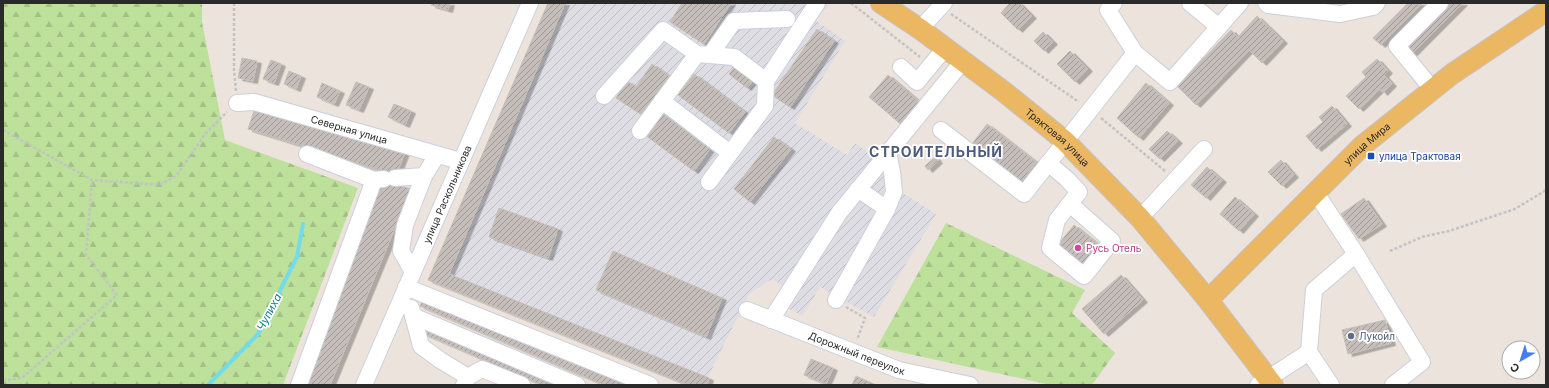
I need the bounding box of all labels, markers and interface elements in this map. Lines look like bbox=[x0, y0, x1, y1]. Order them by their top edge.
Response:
street label: Трактовая улица bbox=[1023, 106, 1092, 169]
street label: Северная улица bbox=[309, 113, 389, 146]
street label: улица Мира bbox=[1341, 120, 1393, 167]
district label: СТРОИТЕЛЬНЫЙ bbox=[869, 142, 1003, 160]
street label: улица Раскольникова bbox=[420, 143, 474, 245]
place label: улица Трактовая bbox=[1379, 150, 1461, 162]
marker: улица Трактовая bbox=[1366, 151, 1376, 161]
place label: Русь Отель bbox=[1086, 242, 1142, 254]
marker: Русь Отель bbox=[1073, 243, 1083, 253]
water label: Чупиха bbox=[254, 291, 285, 333]
street label: Дорожный переулок bbox=[807, 329, 906, 377]
place label: Лукойл bbox=[1359, 330, 1395, 342]
marker: Лукойл bbox=[1346, 331, 1356, 341]
north arrow bbox=[1501, 340, 1541, 380]
text: С bbox=[1507, 360, 1522, 376]

